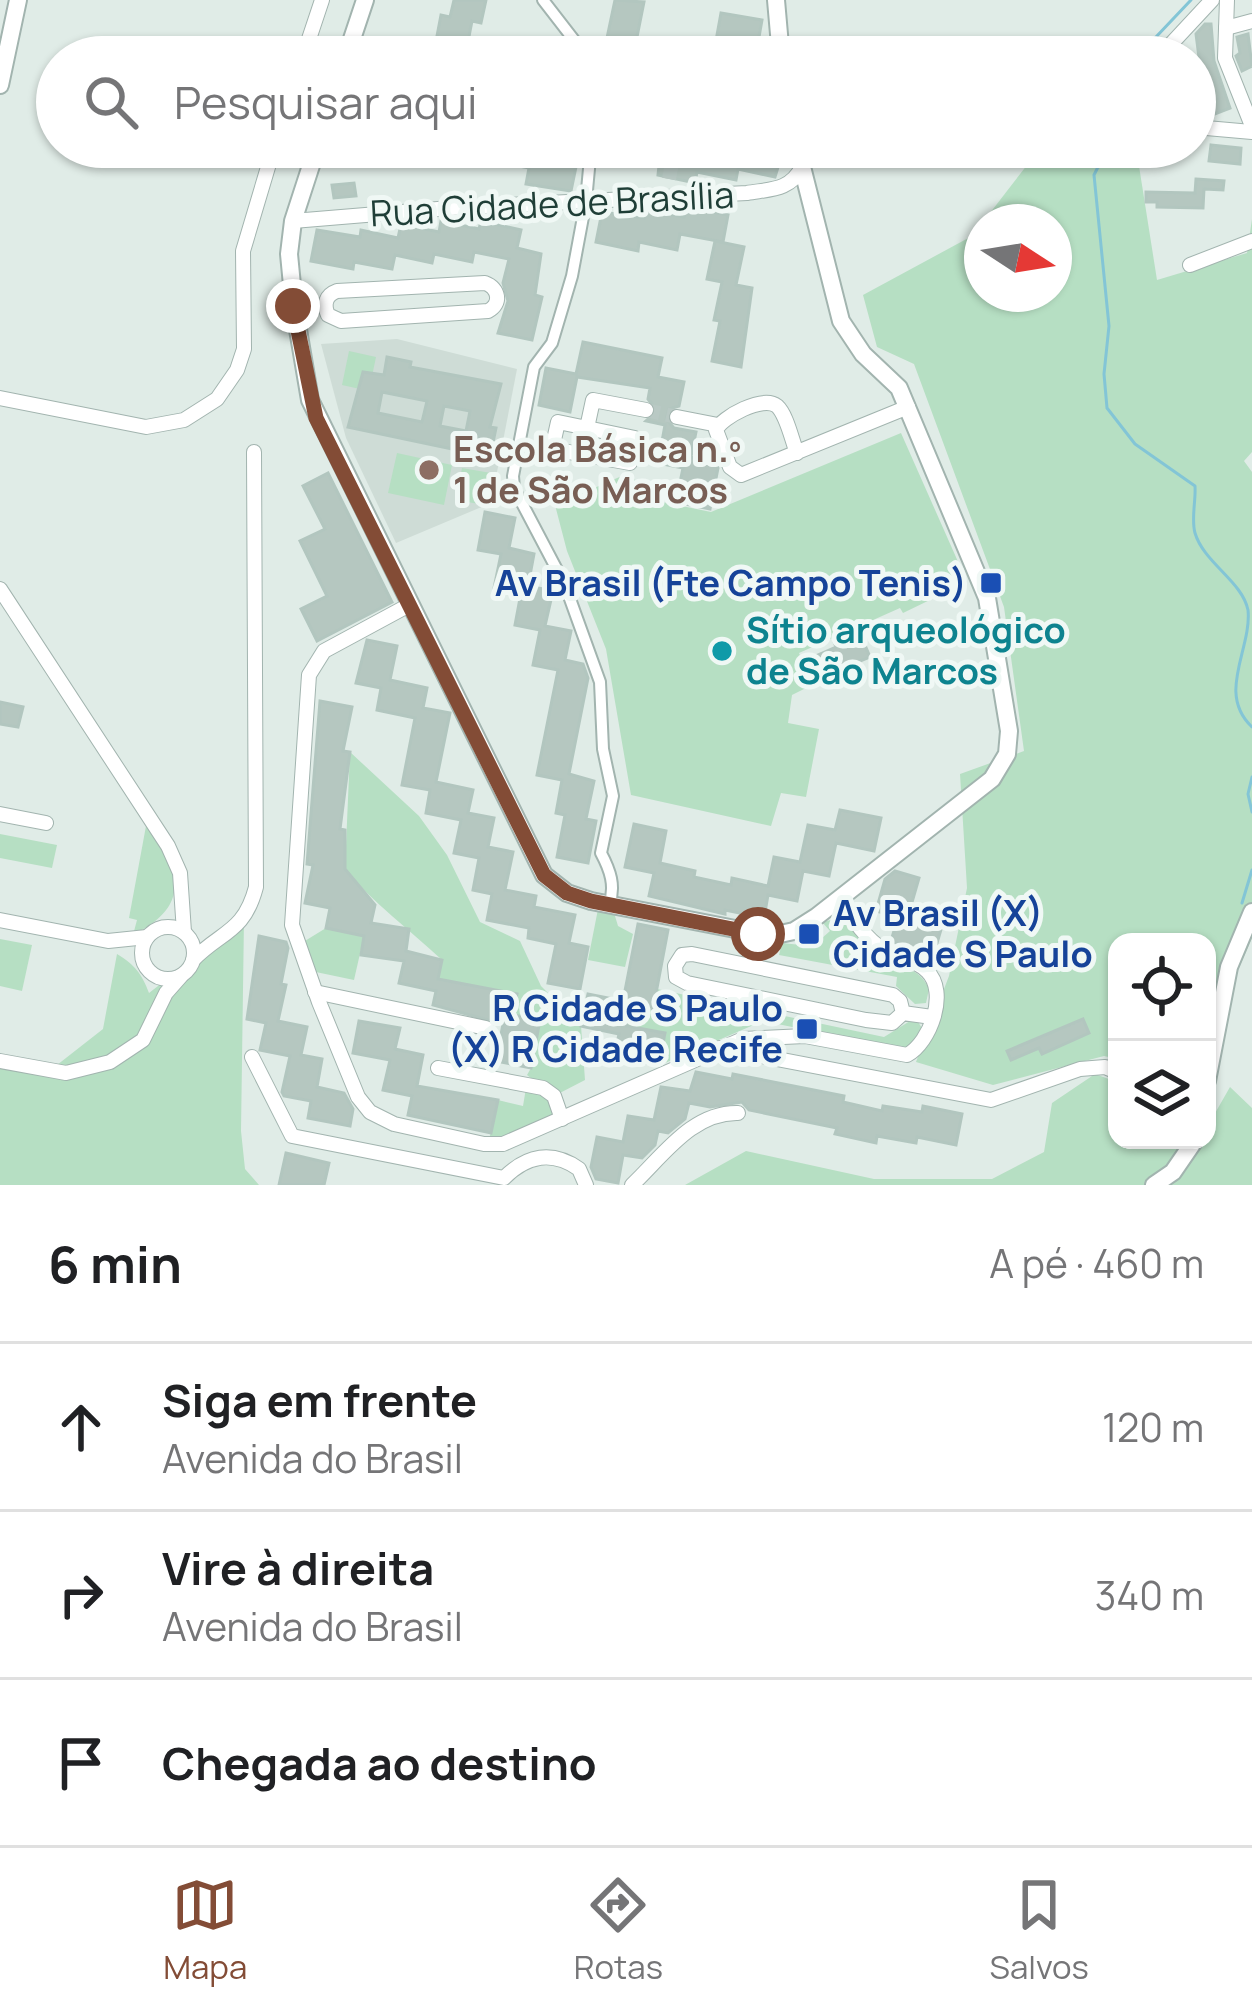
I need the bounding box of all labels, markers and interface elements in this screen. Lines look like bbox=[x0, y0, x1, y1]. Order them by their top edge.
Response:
search box bbox=[36, 36, 1216, 168]
icon: search bbox=[78, 69, 144, 135]
text: Pesquisar aqui bbox=[174, 71, 478, 133]
street label: Rua Cidade de Brasília bbox=[369, 169, 735, 238]
north arrow bbox=[964, 204, 1072, 312]
route end bbox=[266, 279, 320, 333]
place label: Escola Básica n.º 1 de São Marcos bbox=[453, 424, 742, 514]
marker: Escola Básica n.º 1 de São Marcos bbox=[416, 457, 442, 483]
place label: Av Brasil (Fte Campo Tenis) bbox=[495, 558, 967, 607]
marker: Av Brasil (Fte Campo Tenis) bbox=[978, 570, 1004, 596]
place label: Sítio arqueológico de São Marcos bbox=[746, 605, 1066, 695]
marker: Sítio arqueológico de São Marcos bbox=[709, 638, 735, 664]
place label: Av Brasil (X) Cidade S Paulo bbox=[833, 888, 1093, 978]
route start bbox=[731, 907, 785, 961]
marker: Av Brasil (X) Cidade S Paulo bbox=[796, 921, 822, 947]
map controls bbox=[1108, 933, 1216, 1149]
button: locate bbox=[1108, 933, 1216, 1041]
place label: R Cidade S Paulo (X) R Cidade Recife bbox=[448, 983, 783, 1073]
marker: R Cidade S Paulo (X) R Cidade Recife bbox=[794, 1016, 820, 1042]
button: layers bbox=[1108, 1041, 1216, 1149]
text: 6 min bbox=[48, 1229, 182, 1298]
text: A pé · 460 m bbox=[989, 1236, 1204, 1290]
text: Siga em frente bbox=[162, 1369, 477, 1431]
icon: ahead bbox=[48, 1394, 114, 1460]
text: 120 m bbox=[1102, 1400, 1204, 1454]
text: Avenida do Brasil bbox=[162, 1431, 463, 1485]
text: Vire à direita bbox=[162, 1537, 434, 1599]
icon: right bbox=[48, 1562, 114, 1628]
text: 340 m bbox=[1095, 1568, 1204, 1622]
text: Avenida do Brasil bbox=[162, 1599, 463, 1653]
icon: arrive bbox=[48, 1730, 114, 1796]
text: Chegada ao destino bbox=[162, 1732, 596, 1794]
tab: Mapa bbox=[163, 1872, 247, 1989]
tab: Rotas bbox=[574, 1872, 663, 1989]
tab: Salvos bbox=[990, 1872, 1089, 1989]

